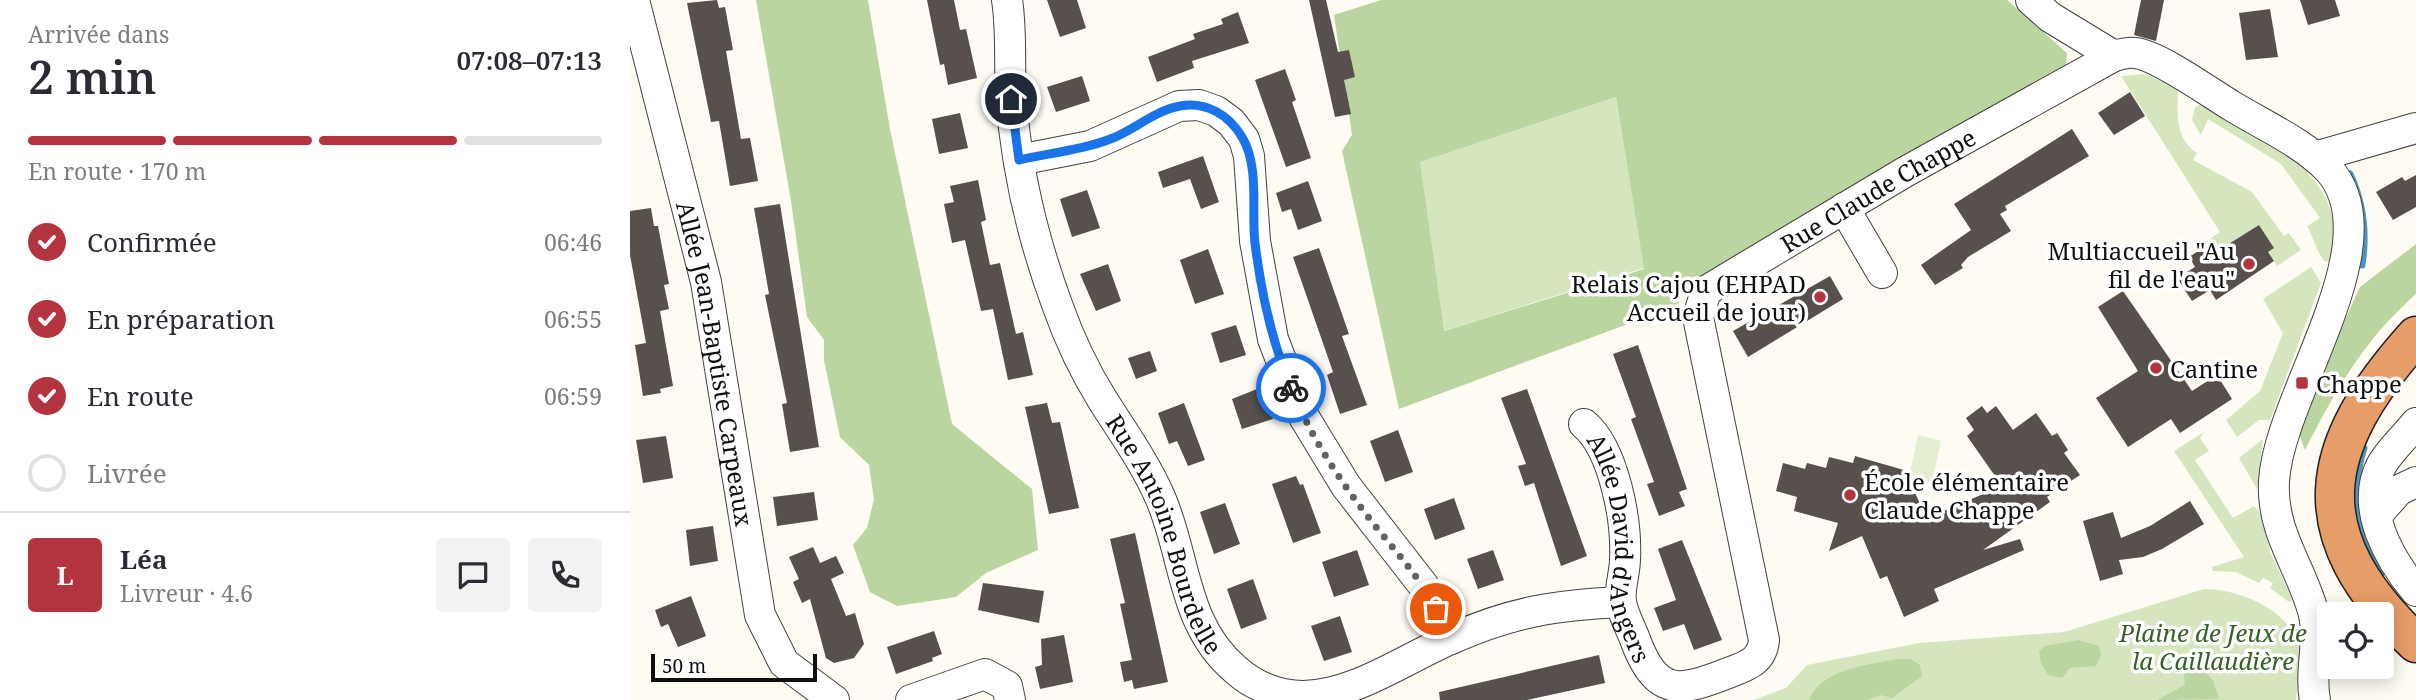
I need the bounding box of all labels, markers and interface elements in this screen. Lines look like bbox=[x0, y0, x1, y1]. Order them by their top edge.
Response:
text: Arrivée dans bbox=[28, 18, 169, 50]
text: 07:08–07:13 bbox=[456, 42, 602, 78]
text: 2 min bbox=[28, 45, 156, 107]
pin bbox=[981, 69, 1041, 129]
icon: home bbox=[992, 80, 1030, 118]
street label: Rue Claude Chappe bbox=[1774, 120, 1981, 260]
text: En route · 170 m bbox=[28, 155, 206, 187]
street label: Allée Jean-Baptiste Carpeaux bbox=[669, 197, 762, 529]
icon: check bbox=[28, 223, 66, 261]
text: Confirmée bbox=[87, 224, 217, 260]
text: 06:46 bbox=[544, 226, 602, 258]
place label: Multiaccueil "Au fil de l'eau" bbox=[2048, 234, 2235, 295]
marker: Multiaccueil "Au fil de l'eau" bbox=[2241, 256, 2257, 272]
place label: Relais Cajou (EHPAD Accueil de jour) bbox=[1571, 267, 1806, 328]
marker: Relais Cajou (EHPAD Accueil de jour) bbox=[1812, 289, 1828, 305]
icon: check bbox=[28, 300, 66, 338]
text: En préparation bbox=[87, 301, 275, 337]
text: 06:55 bbox=[544, 303, 602, 335]
place label: Cantine bbox=[2170, 352, 2258, 385]
courier bbox=[1256, 353, 1326, 423]
marker: Cantine bbox=[2148, 360, 2164, 376]
place label: Chappe bbox=[2316, 367, 2402, 400]
icon: bike bbox=[1272, 369, 1310, 407]
marker: Chappe bbox=[2294, 375, 2310, 391]
icon: check bbox=[28, 377, 66, 415]
text: En route bbox=[87, 378, 194, 414]
text: 06:59 bbox=[544, 380, 602, 412]
street label: Rue Antoine Bourdelle bbox=[1099, 407, 1231, 660]
street label: Allée David d'Angers bbox=[1580, 426, 1659, 668]
text: Livrée bbox=[87, 455, 167, 491]
place label: École élémentaire Claude Chappe bbox=[1864, 465, 2069, 526]
marker: École élémentaire Claude Chappe bbox=[1842, 487, 1858, 503]
button: chat bbox=[436, 538, 510, 612]
button: phone bbox=[528, 538, 602, 612]
text: Léa bbox=[120, 541, 167, 577]
text: L bbox=[56, 557, 74, 593]
text: Livreur · 4.6 bbox=[120, 577, 253, 609]
pin bbox=[1406, 579, 1466, 639]
icon: bag bbox=[1417, 590, 1455, 628]
map controls bbox=[2317, 602, 2394, 679]
button: locate bbox=[2317, 602, 2394, 679]
park label: Plaine de Jeux de la Caillaudière bbox=[2118, 616, 2307, 677]
scale bar bbox=[651, 651, 817, 683]
text: 50 m bbox=[662, 653, 706, 679]

